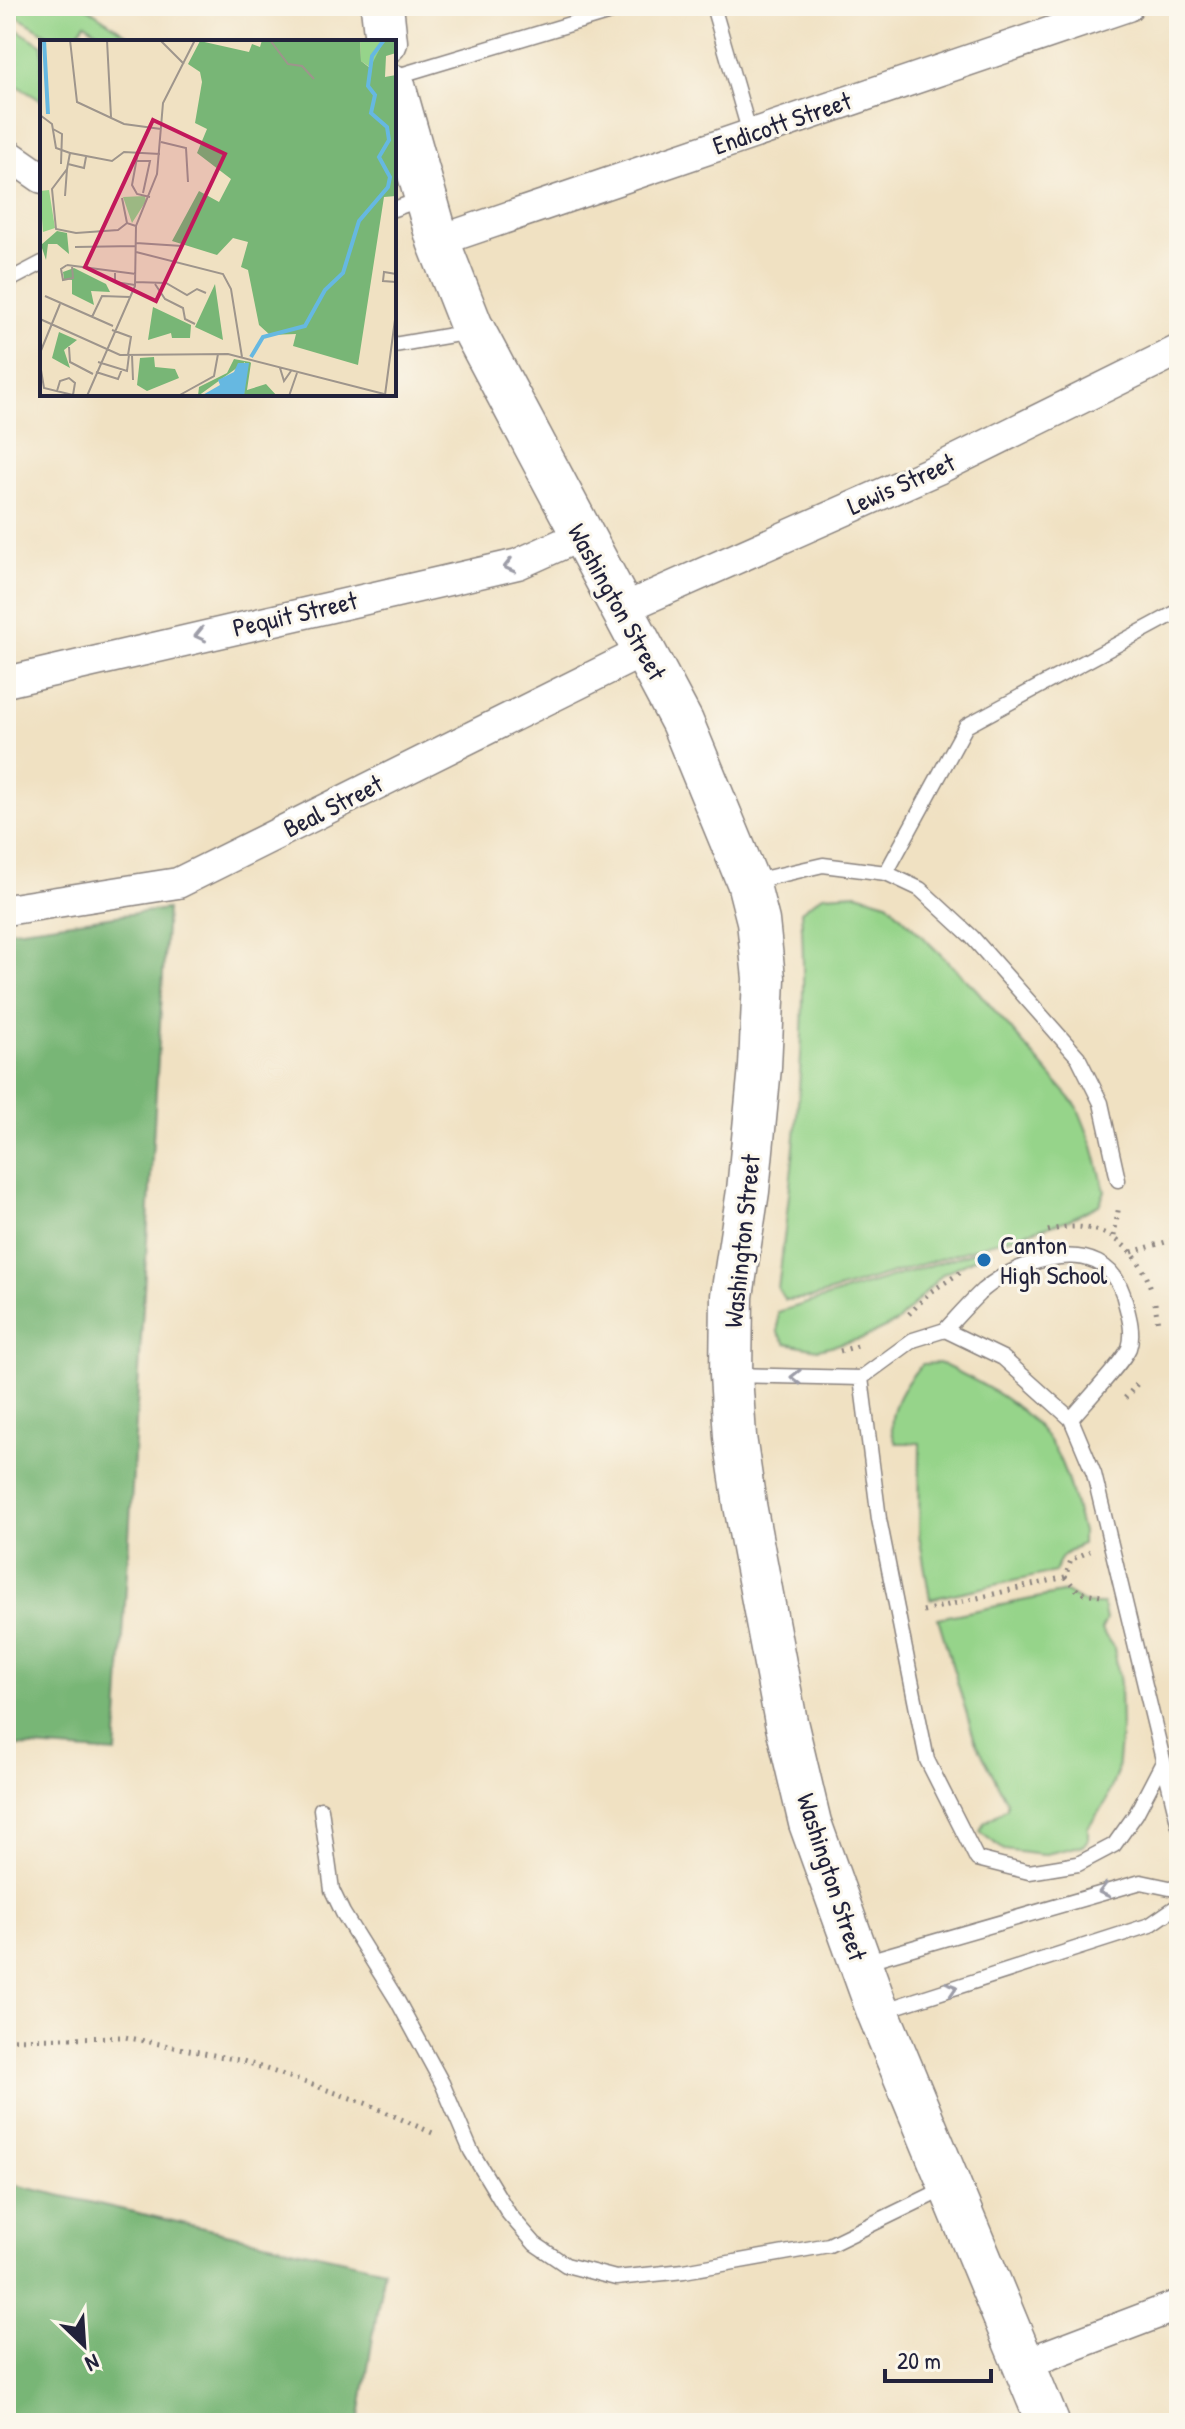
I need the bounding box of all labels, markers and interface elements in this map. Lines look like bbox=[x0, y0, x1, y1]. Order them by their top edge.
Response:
inset map bbox=[40, 40, 396, 396]
street label: Endicott Street bbox=[708, 82, 857, 163]
street label: Lewis Street bbox=[841, 444, 961, 523]
street label: Washington Street bbox=[560, 517, 675, 687]
one-way arrow bbox=[502, 556, 516, 573]
street label: Pequit Street bbox=[229, 582, 362, 645]
one-way arrow bbox=[194, 626, 208, 643]
street label: Beal Street bbox=[277, 765, 389, 845]
street label: Washington Street bbox=[715, 1152, 768, 1329]
place label: Canton High School bbox=[1000, 1227, 1107, 1292]
marker: Canton High School bbox=[975, 1251, 993, 1269]
one-way arrow bbox=[789, 1368, 802, 1385]
street label: Washington Street bbox=[789, 1789, 876, 1966]
one-way arrow bbox=[1097, 1882, 1111, 1899]
one-way arrow bbox=[944, 1982, 958, 1998]
north arrow bbox=[44, 2305, 124, 2385]
scale bar bbox=[885, 2333, 991, 2383]
text: 20 m bbox=[897, 2344, 941, 2376]
text: N bbox=[81, 2347, 104, 2379]

